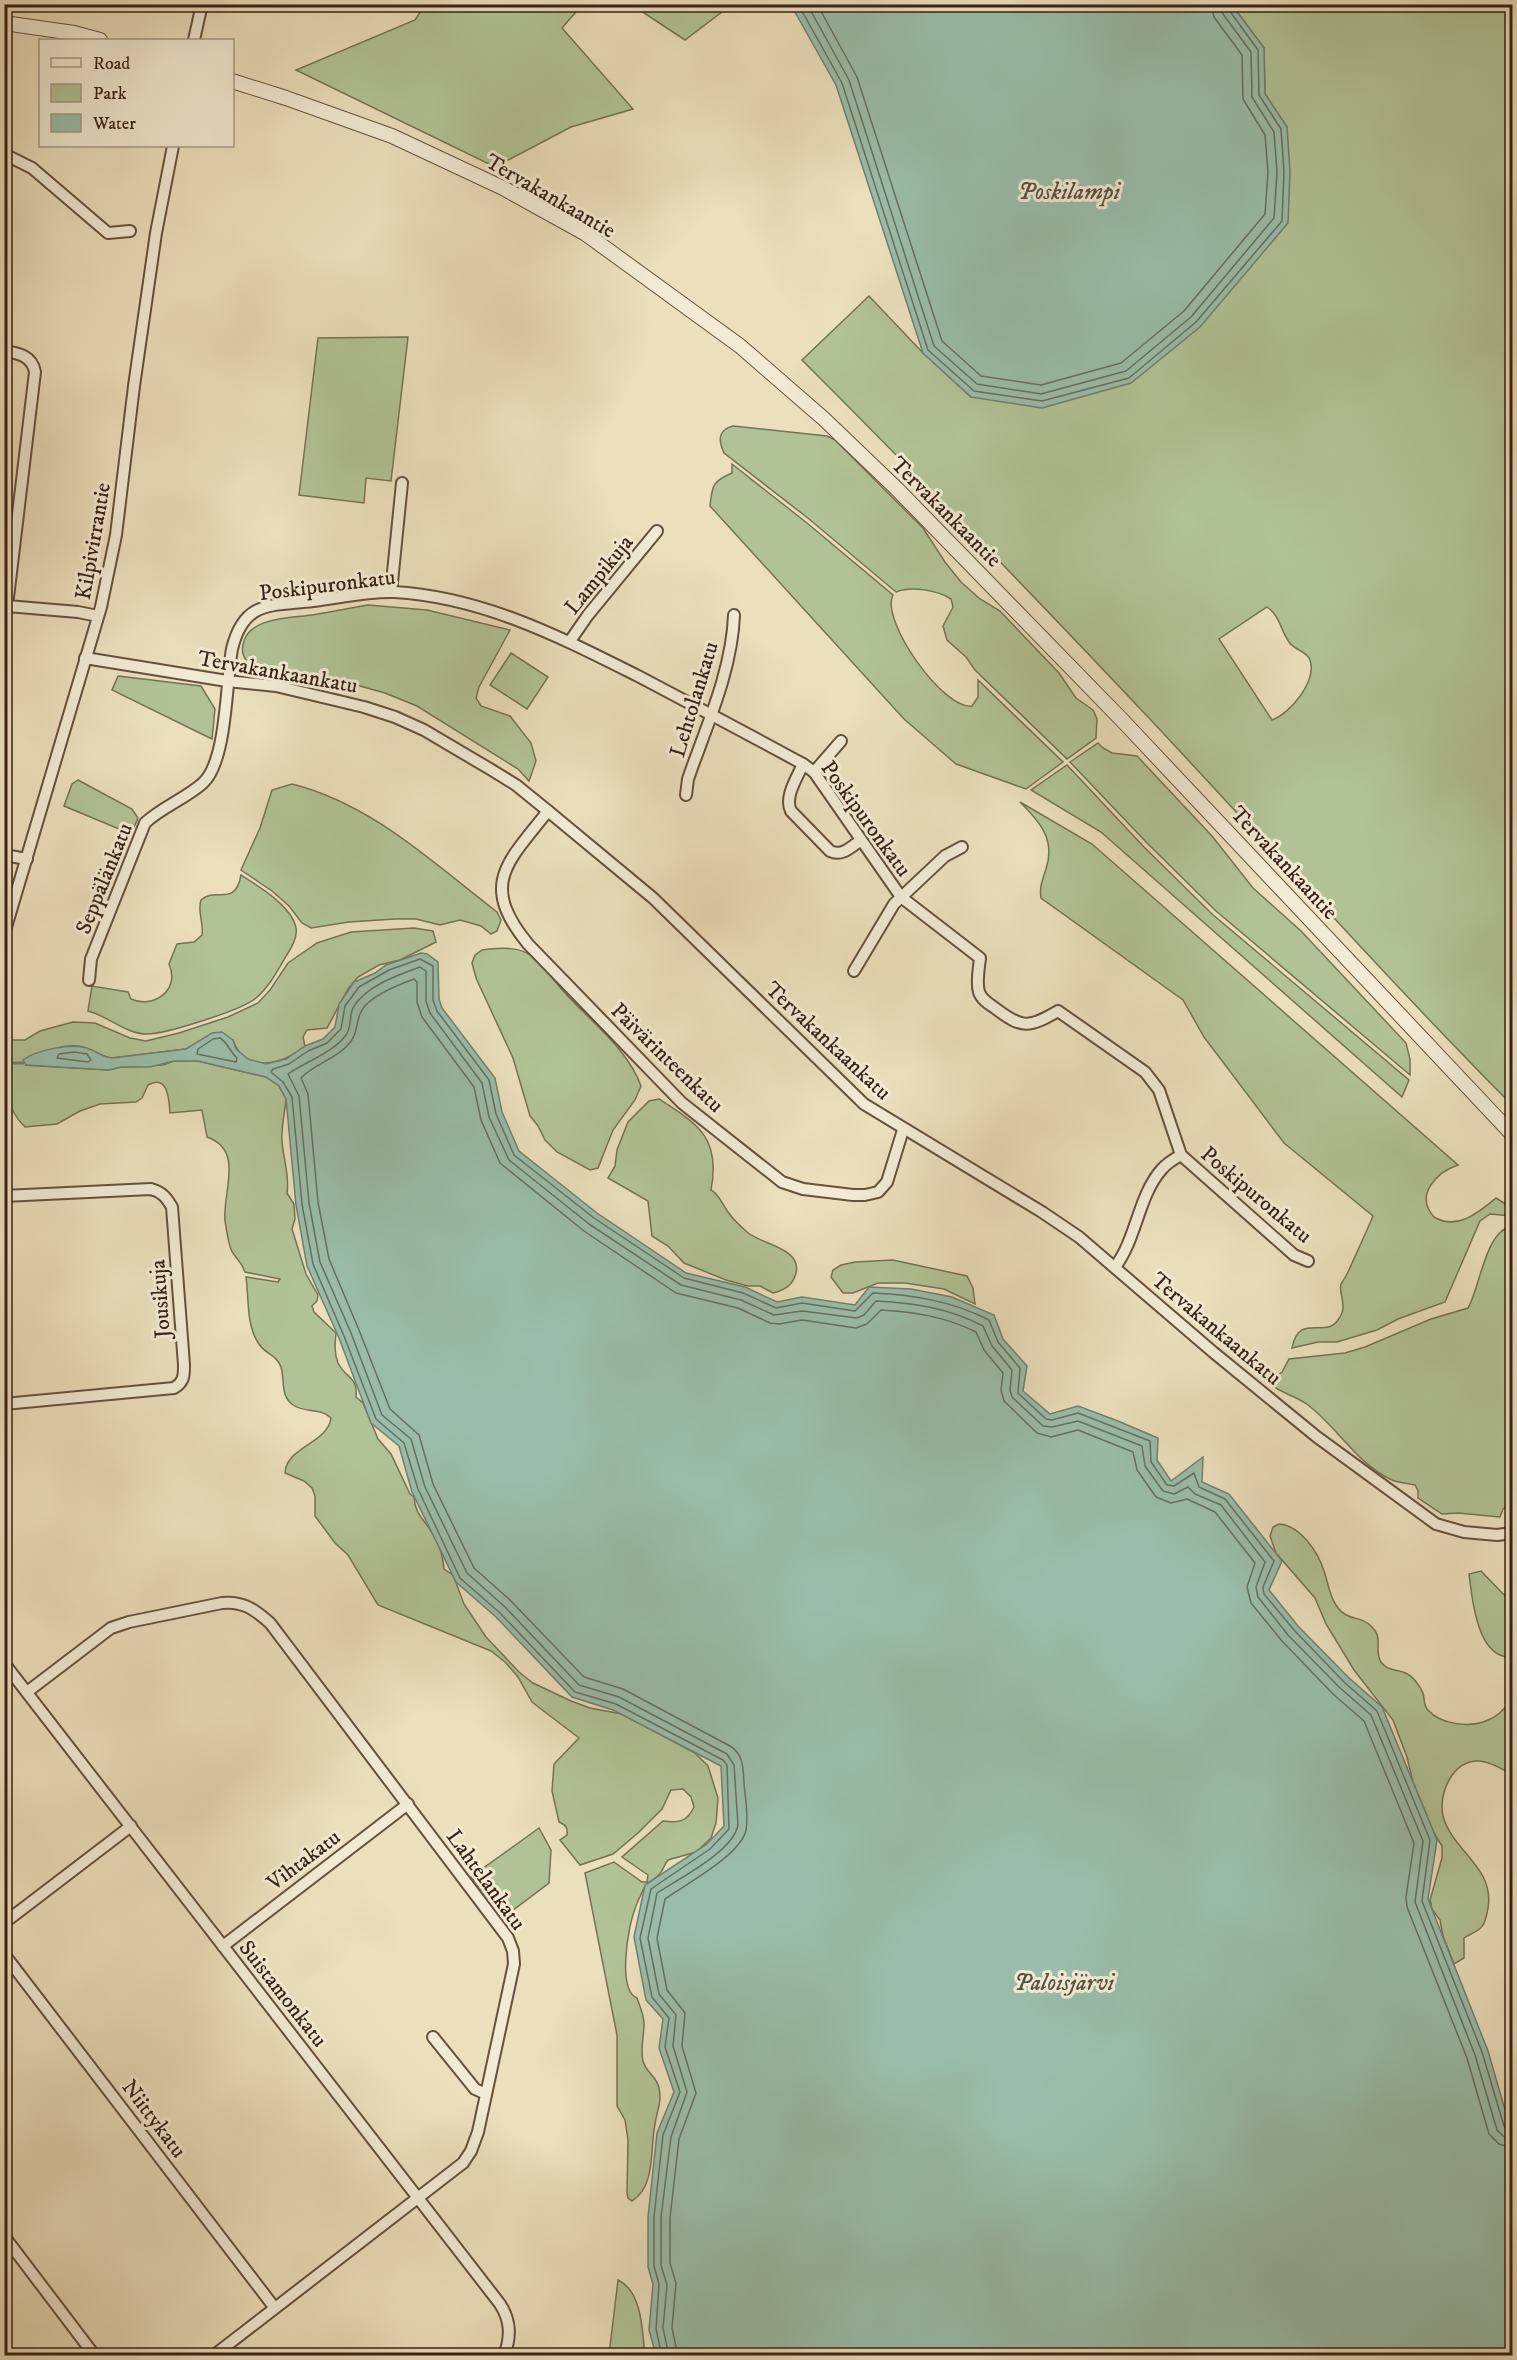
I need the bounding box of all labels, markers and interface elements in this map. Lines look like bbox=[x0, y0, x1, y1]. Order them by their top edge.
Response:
legend bbox=[39, 39, 234, 147]
text: Road bbox=[93, 53, 130, 75]
text: Park bbox=[93, 83, 127, 105]
text: Water bbox=[92, 113, 136, 135]
street label: Tervakankaantie bbox=[480, 148, 620, 244]
water label: Poskilampi bbox=[1018, 177, 1122, 207]
street label: Tervakankaantie bbox=[885, 451, 1007, 573]
street label: Kilpivirrantie bbox=[70, 480, 117, 602]
street label: Lampikuja bbox=[559, 529, 640, 620]
street label: Poskipuronkatu bbox=[258, 564, 397, 607]
street label: Lehtolankatu bbox=[664, 638, 725, 760]
street label: Tervakankaankatu bbox=[196, 645, 360, 700]
street label: Poskipuronkatu bbox=[815, 756, 917, 882]
street label: Tervakankaantie bbox=[1224, 801, 1343, 925]
street label: Seppälänkatu bbox=[70, 819, 139, 938]
street label: Tervakankaankatu bbox=[760, 976, 896, 1106]
street label: Päivärinteenkatu bbox=[605, 997, 729, 1119]
street label: Poskipuronkatu bbox=[1195, 1141, 1317, 1250]
street label: Jousikuja bbox=[144, 1258, 177, 1341]
street label: Tervakankaankatu bbox=[1145, 1267, 1287, 1392]
street label: Vihtakatu bbox=[261, 1824, 346, 1897]
street label: Lahtelankatu bbox=[440, 1824, 531, 1936]
street label: Suistamonkatu bbox=[233, 1935, 333, 2053]
water label: Paloisjärvi bbox=[1014, 1968, 1116, 1998]
street label: Niittykatu bbox=[116, 2074, 192, 2163]

